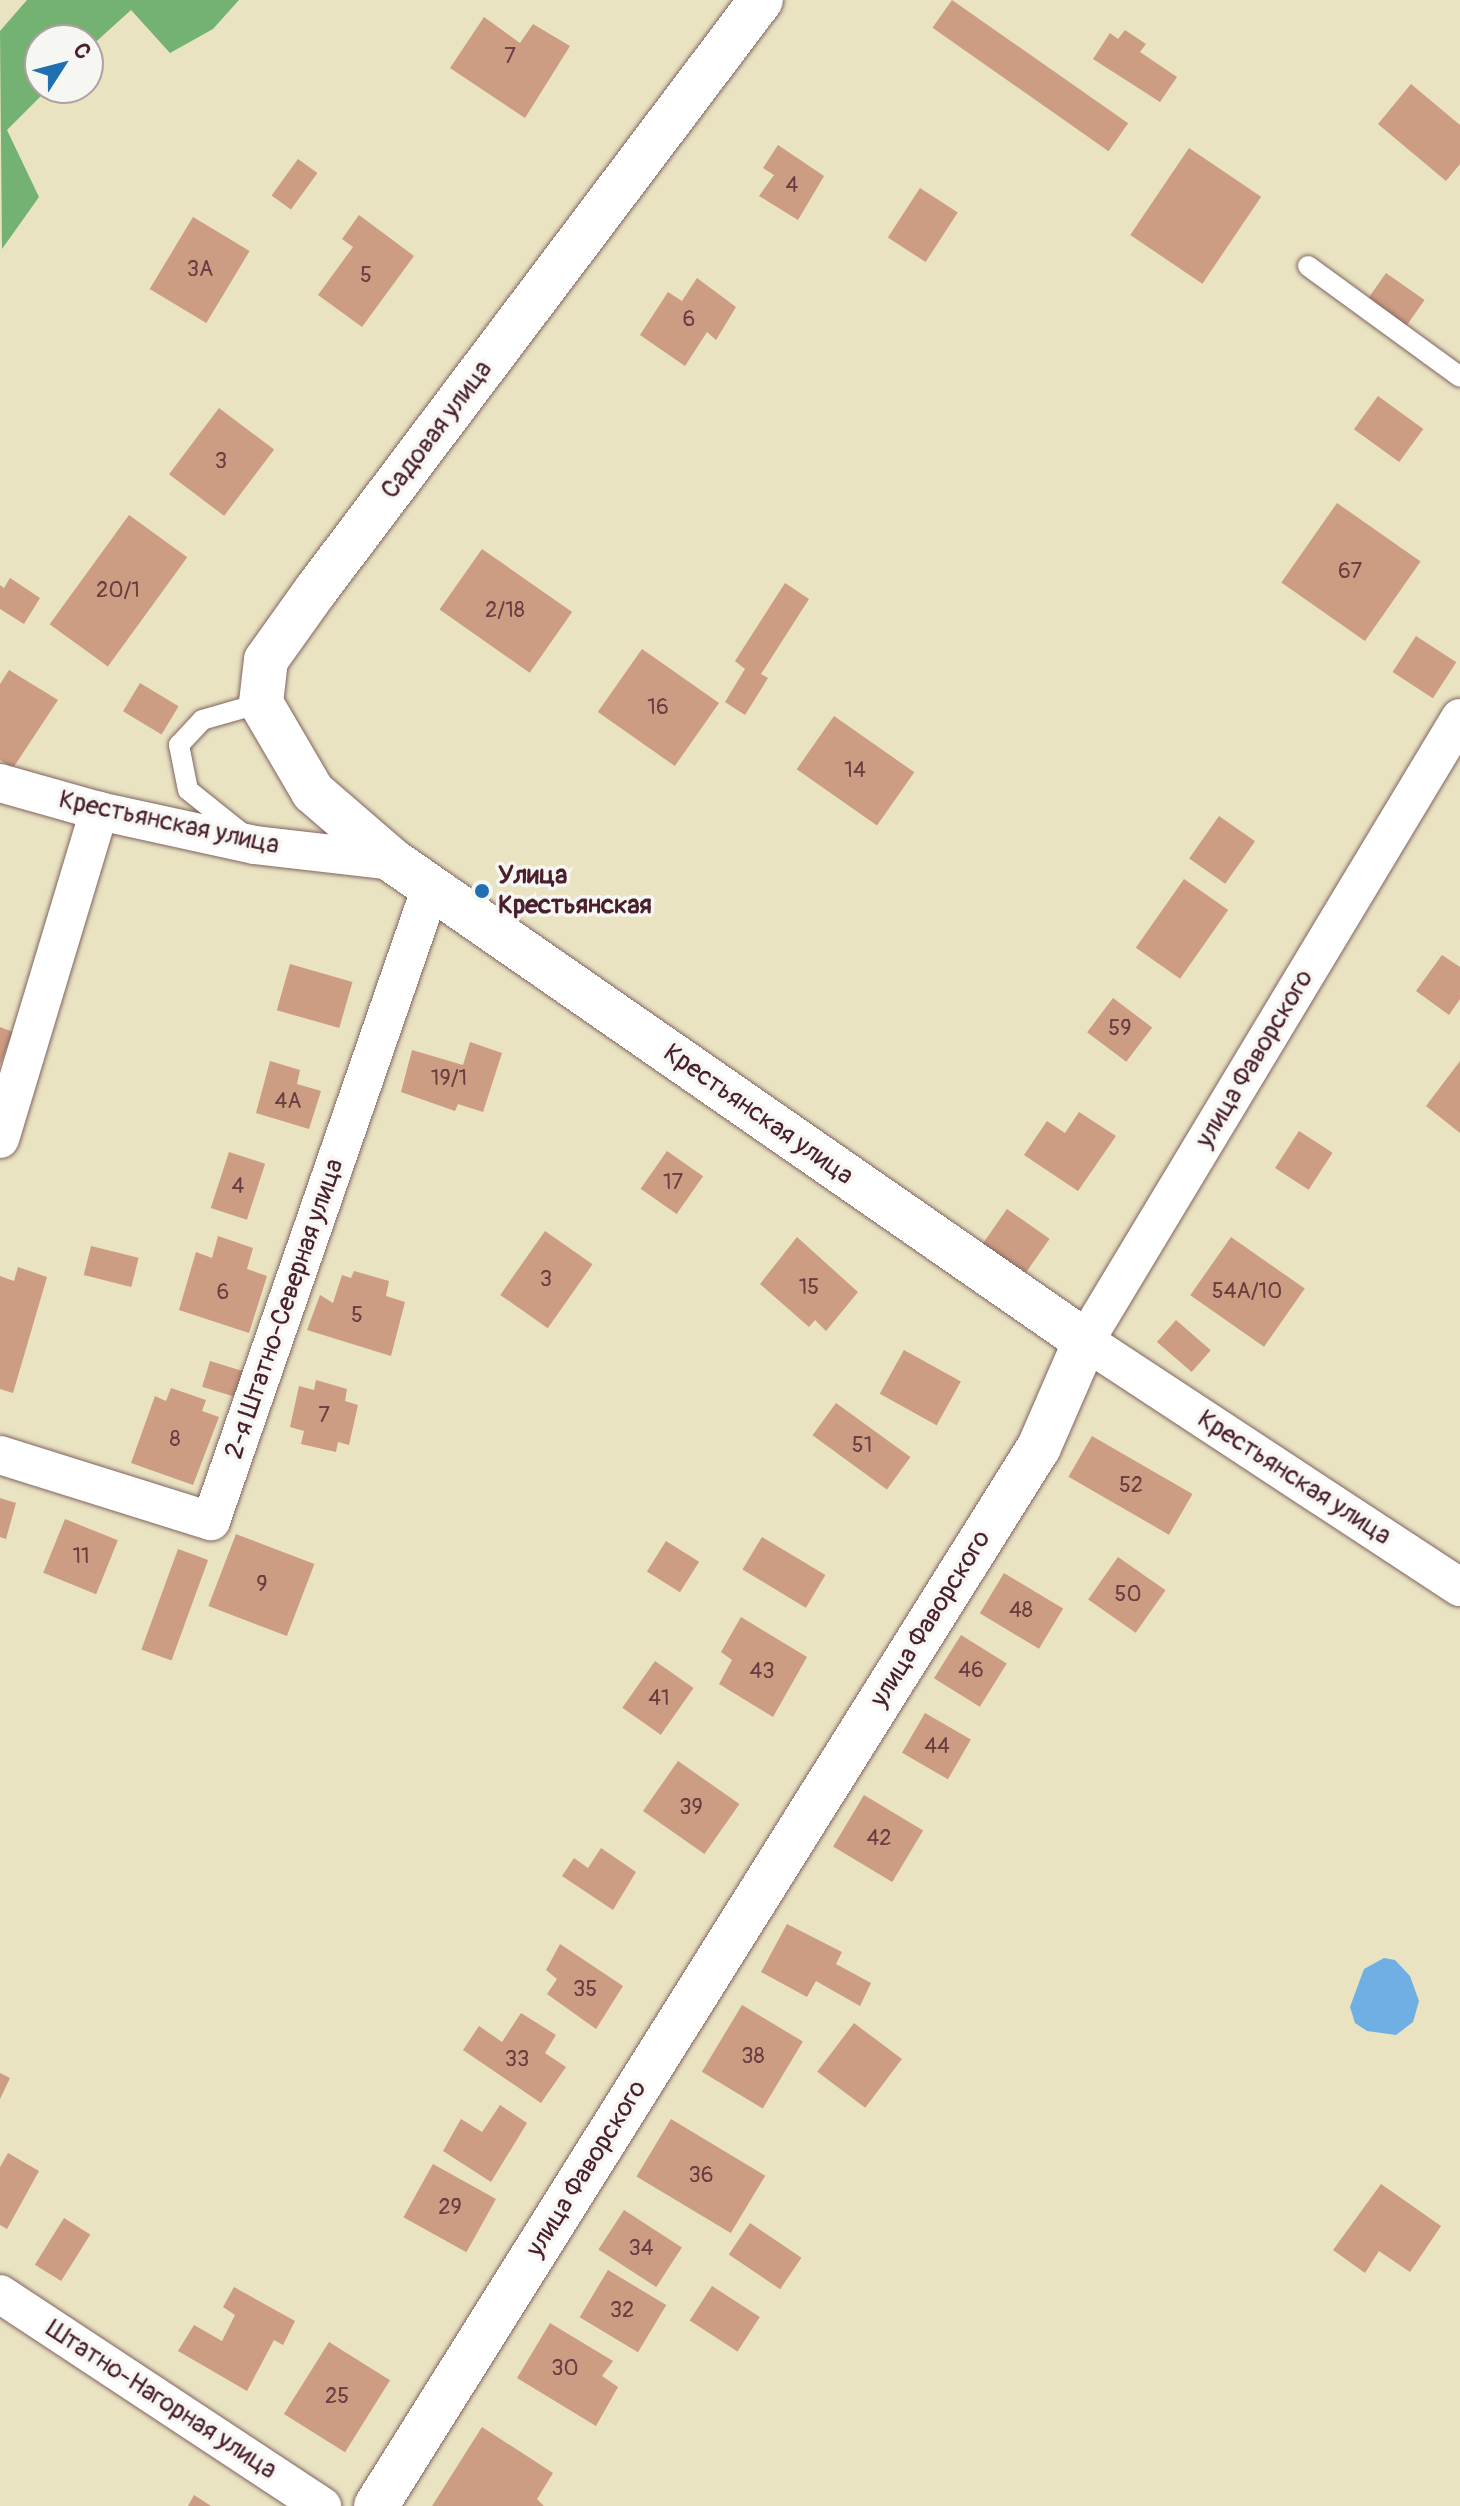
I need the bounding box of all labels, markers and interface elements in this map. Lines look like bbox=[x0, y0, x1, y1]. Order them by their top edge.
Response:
north arrow bbox=[24, 24, 104, 104]
text: С bbox=[66, 37, 97, 65]
house number: 7 bbox=[504, 44, 516, 70]
house number: 4 bbox=[786, 173, 798, 199]
house number: 3А bbox=[187, 257, 213, 283]
house number: 5 bbox=[360, 263, 372, 289]
house number: 6 bbox=[683, 307, 695, 333]
street label: Садовая улица bbox=[375, 355, 499, 505]
house number: 3 bbox=[215, 449, 227, 475]
house number: 67 bbox=[1338, 559, 1362, 585]
house number: 20/1 bbox=[96, 578, 140, 604]
house number: 2/18 bbox=[485, 598, 525, 624]
house number: 16 bbox=[647, 695, 669, 721]
house number: 14 bbox=[844, 758, 866, 784]
street label: Крестьянская улица bbox=[56, 784, 282, 862]
place label: Улица Крестьянская bbox=[498, 860, 652, 922]
marker: Улица Крестьянская bbox=[473, 882, 491, 900]
street label: улица Фаворского bbox=[1190, 964, 1320, 1154]
house number: 59 bbox=[1108, 1016, 1132, 1042]
street label: Крестьянская улица bbox=[657, 1038, 859, 1192]
house number: 19/1 bbox=[431, 1066, 467, 1092]
house number: 4А bbox=[274, 1089, 302, 1115]
street label: 2-я Штатно-Северная улица bbox=[219, 1155, 351, 1463]
house number: 17 bbox=[663, 1170, 683, 1196]
house number: 4 bbox=[232, 1174, 244, 1200]
house number: 3 bbox=[540, 1267, 552, 1293]
house number: 15 bbox=[799, 1275, 819, 1301]
house number: 54А/10 bbox=[1212, 1279, 1282, 1305]
house number: 6 bbox=[217, 1280, 229, 1306]
house number: 5 bbox=[351, 1303, 363, 1329]
house number: 7 bbox=[318, 1403, 330, 1429]
street label: Крестьянская улица bbox=[1191, 1404, 1397, 1552]
house number: 8 bbox=[169, 1427, 181, 1453]
house number: 51 bbox=[852, 1433, 872, 1459]
house number: 52 bbox=[1119, 1473, 1143, 1499]
street label: улица Фаворского bbox=[864, 1525, 998, 1713]
house number: 11 bbox=[72, 1544, 90, 1570]
house number: 9 bbox=[256, 1572, 268, 1598]
house number: 50 bbox=[1115, 1582, 1141, 1608]
house number: 48 bbox=[1009, 1598, 1033, 1624]
house number: 46 bbox=[958, 1658, 984, 1684]
house number: 43 bbox=[749, 1659, 775, 1685]
house number: 41 bbox=[648, 1686, 670, 1712]
house number: 44 bbox=[924, 1734, 950, 1760]
house number: 39 bbox=[679, 1795, 703, 1821]
house number: 42 bbox=[866, 1826, 892, 1852]
house number: 35 bbox=[573, 1977, 597, 2003]
house number: 38 bbox=[741, 2044, 765, 2070]
house number: 33 bbox=[505, 2047, 529, 2073]
street label: улица Фаворского bbox=[520, 2075, 654, 2263]
house number: 36 bbox=[688, 2163, 714, 2189]
house number: 29 bbox=[438, 2195, 462, 2221]
house number: 34 bbox=[628, 2236, 654, 2262]
house number: 32 bbox=[610, 2298, 634, 2324]
street label: Штатно-Нагорная улица bbox=[40, 2314, 282, 2486]
house number: 30 bbox=[551, 2356, 579, 2382]
house number: 25 bbox=[325, 2384, 349, 2410]

